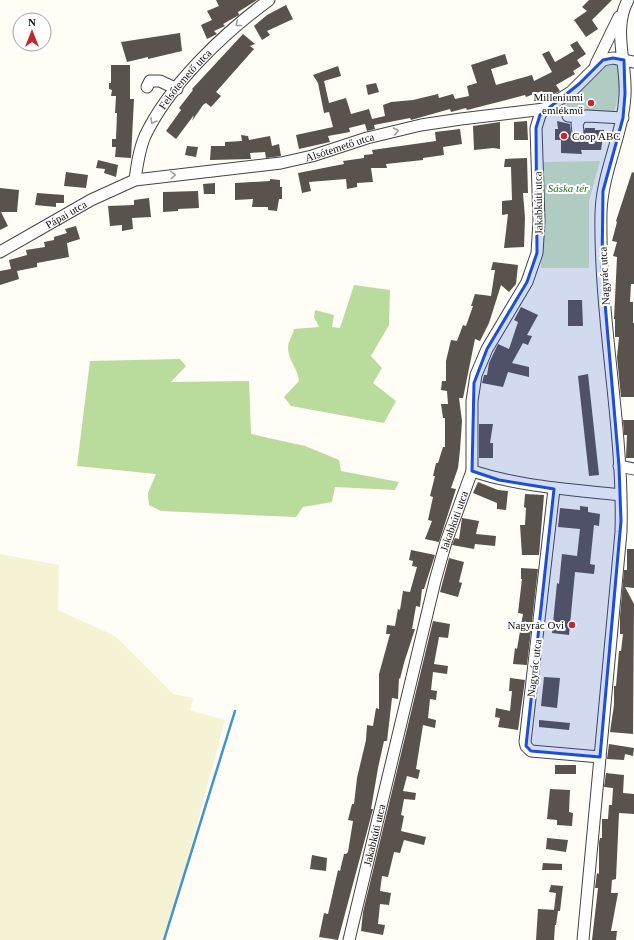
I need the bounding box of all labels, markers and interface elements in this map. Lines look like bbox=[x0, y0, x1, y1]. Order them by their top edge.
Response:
north arrow bbox=[12, 12, 52, 52]
text: N bbox=[28, 16, 36, 28]
one-way arrow bbox=[236, 19, 243, 26]
street label: Felsőtemető utca bbox=[156, 47, 214, 111]
place label: Milleniumi emlékmű bbox=[534, 91, 583, 116]
marker: Milleniumi emlékmű bbox=[586, 98, 596, 108]
one-way arrow bbox=[150, 117, 158, 124]
one-way arrow bbox=[393, 127, 399, 135]
street label: Alsótemető utca bbox=[304, 130, 375, 163]
place label: Coop ABC bbox=[572, 130, 621, 142]
marker: Coop ABC bbox=[559, 131, 569, 141]
one-way arrow bbox=[170, 171, 176, 179]
street label: Jakabkúti utca bbox=[531, 171, 545, 235]
park label: Sáska tér bbox=[548, 182, 589, 194]
street label: Pápai utca bbox=[43, 198, 89, 231]
street label: Nagyrác utca bbox=[596, 246, 612, 305]
street label: Jakabkúti utca bbox=[438, 489, 470, 553]
place label: Nagyrác Ovi bbox=[507, 619, 564, 631]
marker: Nagyrác Ovi bbox=[567, 620, 577, 630]
street label: Nagyrác utca bbox=[524, 638, 544, 698]
street label: Jakabkúti utca bbox=[361, 803, 387, 867]

